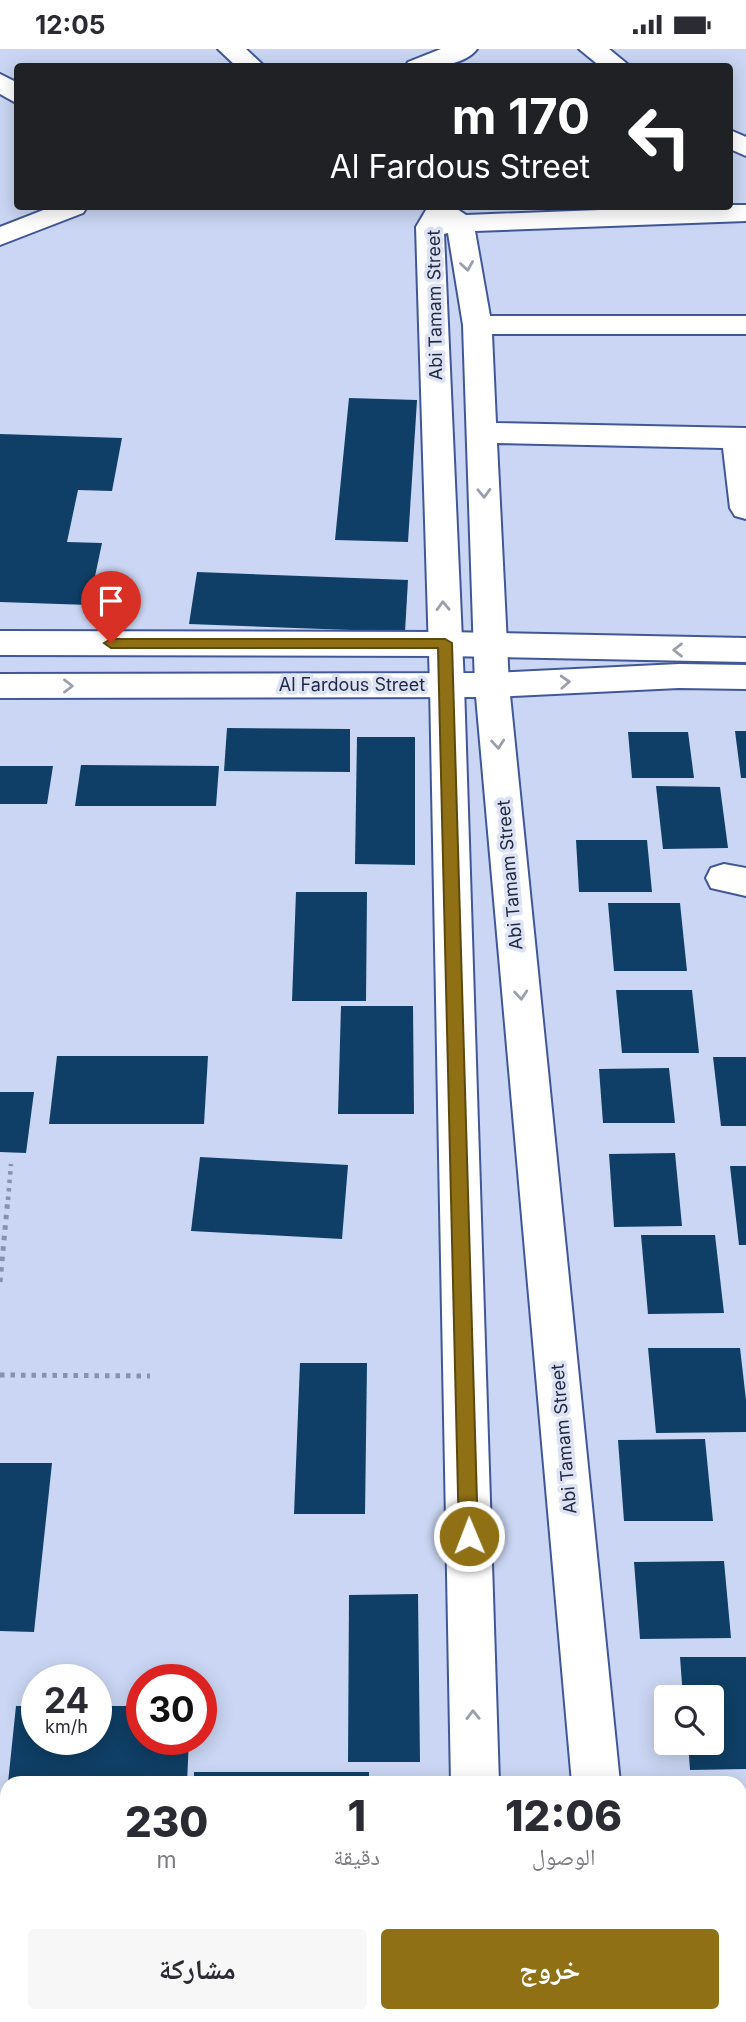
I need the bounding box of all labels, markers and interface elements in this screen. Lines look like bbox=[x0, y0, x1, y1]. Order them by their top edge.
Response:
text: 12:05 bbox=[35, 9, 105, 40]
text: 170 m bbox=[452, 87, 590, 146]
icon: left bbox=[614, 91, 705, 182]
text: Al Fardous Street bbox=[330, 147, 590, 186]
street label: Abi Tamam Street bbox=[423, 229, 446, 381]
one-way arrow bbox=[459, 260, 474, 272]
one-way arrow bbox=[476, 487, 491, 498]
pin bbox=[81, 571, 141, 643]
icon: arrive bbox=[92, 582, 130, 620]
one-way arrow bbox=[436, 600, 451, 611]
one-way arrow bbox=[672, 642, 683, 658]
street label: Al Fardous Street bbox=[279, 674, 425, 695]
one-way arrow bbox=[560, 674, 571, 689]
one-way arrow bbox=[63, 678, 74, 694]
one-way arrow bbox=[490, 738, 505, 750]
street label: Abi Tamam Street bbox=[492, 799, 527, 951]
one-way arrow bbox=[514, 989, 529, 1001]
street label: Abi Tamam Street bbox=[546, 1363, 581, 1515]
position arrow bbox=[432, 1499, 506, 1573]
speed limit sign: 30 bbox=[126, 1664, 217, 1755]
text: 24 bbox=[44, 1679, 89, 1721]
map controls bbox=[654, 1685, 724, 1755]
button: search bbox=[654, 1685, 724, 1755]
one-way arrow bbox=[466, 1709, 481, 1720]
text: km/h bbox=[45, 1716, 88, 1737]
text: 1 bbox=[347, 1790, 366, 1841]
text: 12:06 bbox=[505, 1790, 622, 1841]
text: 230 bbox=[125, 1796, 208, 1847]
text: دقيقة bbox=[333, 1843, 380, 1871]
text: الوصول bbox=[532, 1843, 595, 1871]
text: m bbox=[157, 1846, 177, 1874]
button: مشاركة bbox=[28, 1929, 367, 2009]
button: خروج bbox=[381, 1929, 719, 2009]

